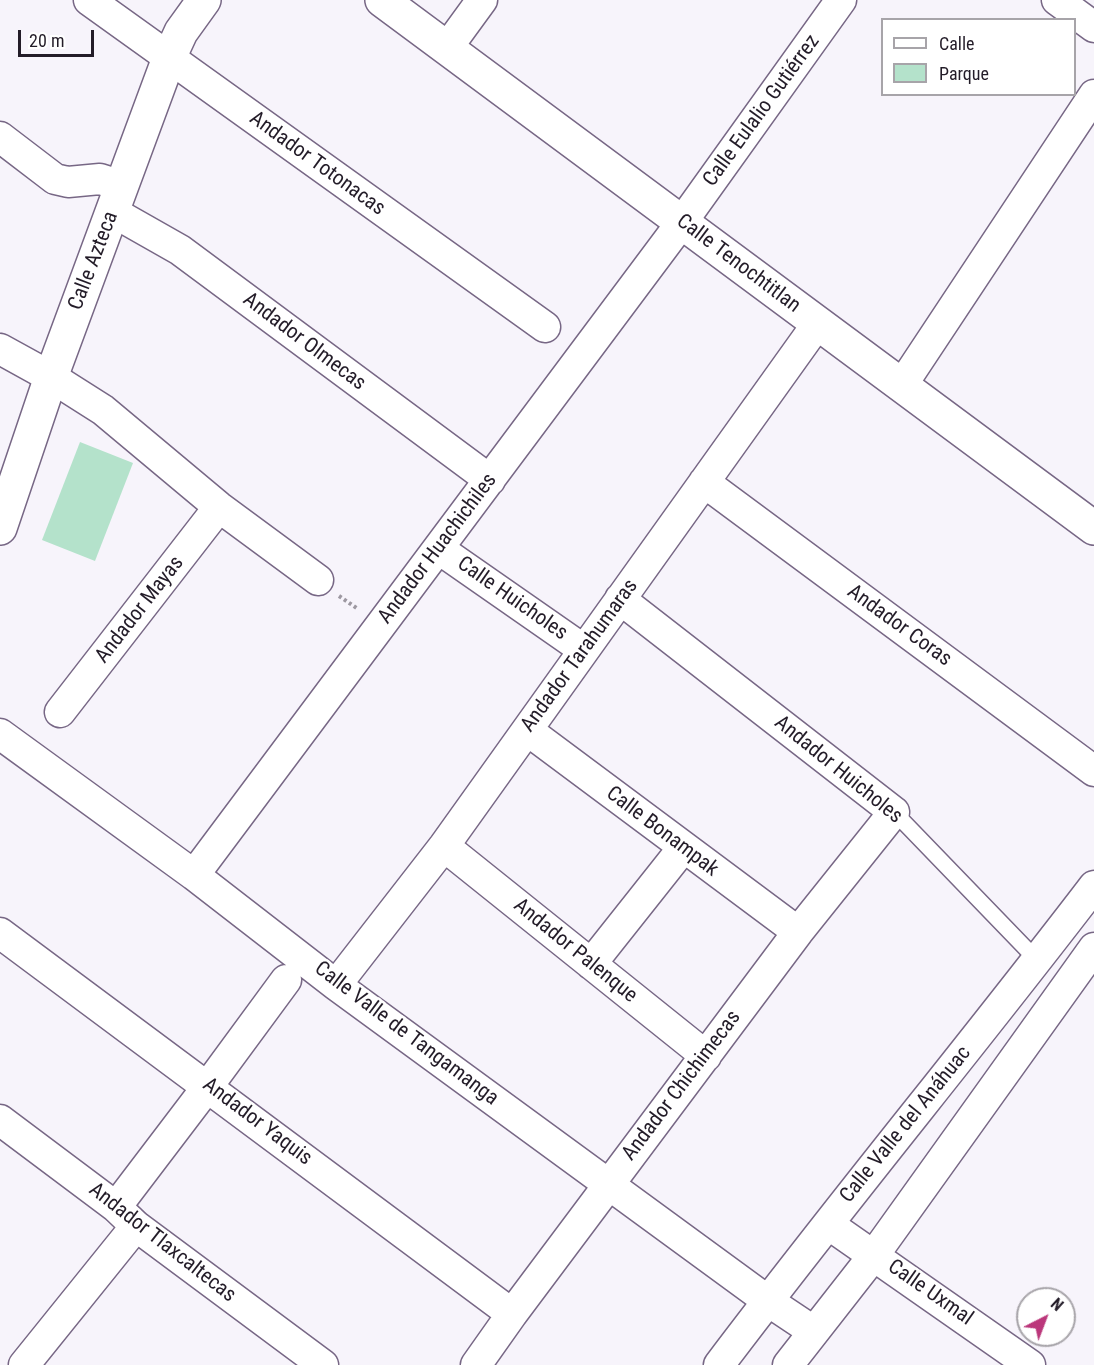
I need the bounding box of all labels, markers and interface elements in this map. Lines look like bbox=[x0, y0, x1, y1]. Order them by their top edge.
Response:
scale bar bbox=[21, 18, 98, 56]
legend bbox=[881, 18, 1076, 96]
text: 20 m bbox=[29, 30, 64, 51]
street label: Calle Eulalio Gutiérrez bbox=[698, 30, 826, 192]
text: Calle bbox=[939, 33, 975, 54]
text: Parque bbox=[939, 63, 989, 84]
street label: Andador Totonacas bbox=[244, 106, 390, 222]
street label: Calle Azteca bbox=[64, 208, 124, 314]
street label: Calle Tenochtitlan bbox=[671, 209, 805, 319]
street label: Andador Olmecas bbox=[238, 288, 370, 396]
street label: Andador Huachichiles bbox=[373, 469, 503, 629]
street label: Andador Mayas bbox=[90, 551, 190, 669]
street label: Calle Huicholes bbox=[452, 552, 572, 646]
street label: Andador Tarahumaras bbox=[516, 575, 644, 737]
street label: Andador Coras bbox=[842, 580, 956, 672]
street label: Andador Huicholes bbox=[769, 711, 907, 829]
street label: Calle Bonampak bbox=[601, 782, 723, 882]
street label: Andador Palenque bbox=[508, 893, 642, 1009]
street label: Calle Valle de Tangamanga bbox=[309, 957, 503, 1111]
street label: Andador Chichimecas bbox=[617, 1006, 747, 1166]
street label: Calle Valle del Anáhuac bbox=[835, 1042, 977, 1208]
street label: Andador Yaquis bbox=[197, 1073, 317, 1171]
street label: Andador Tlaxcaltecas bbox=[83, 1178, 241, 1308]
street label: Calle Uxmal bbox=[883, 1255, 977, 1331]
north arrow bbox=[1016, 1287, 1076, 1347]
text: N bbox=[1047, 1294, 1067, 1315]

